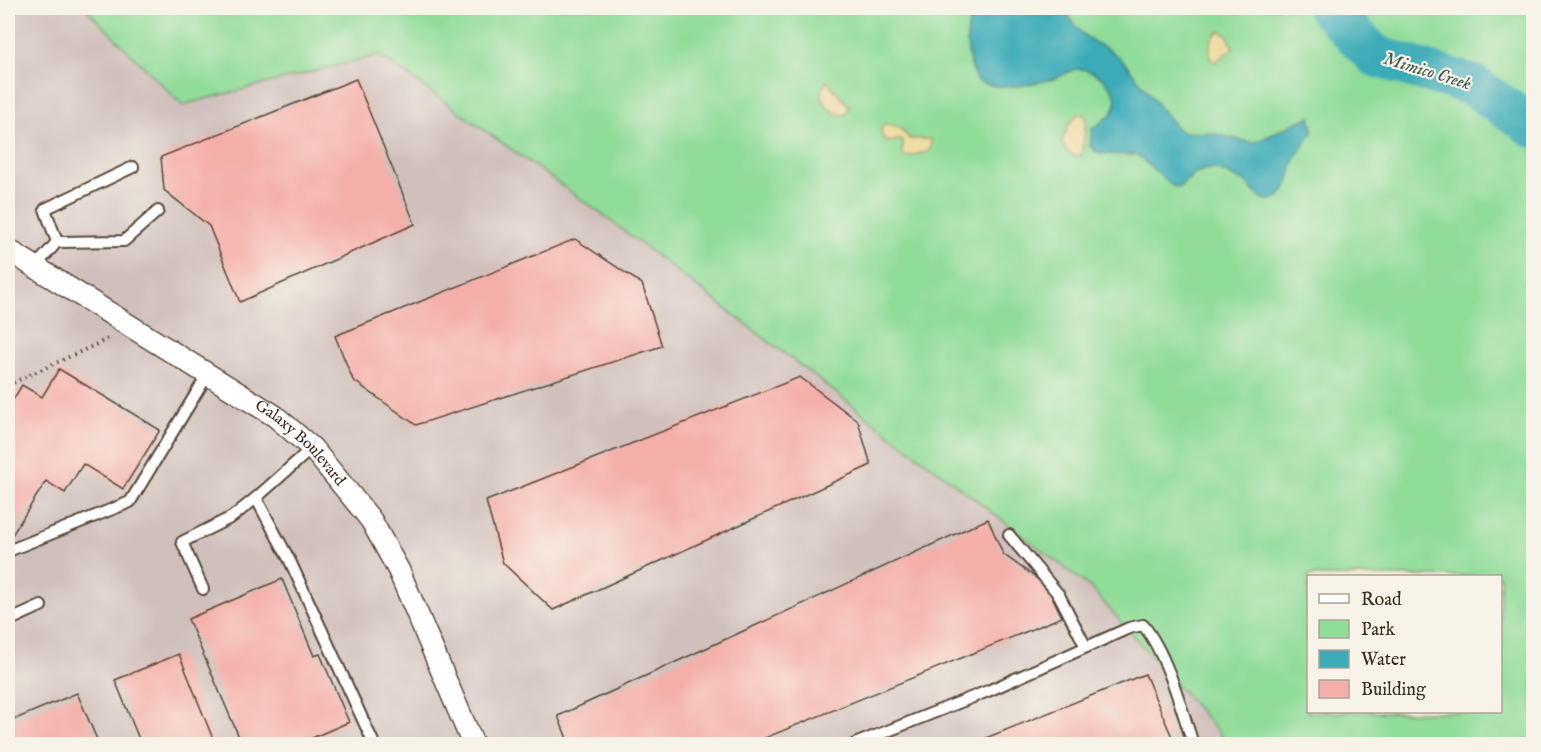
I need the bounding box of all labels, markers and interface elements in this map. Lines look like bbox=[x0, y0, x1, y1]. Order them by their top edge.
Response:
water label: Mimico Creek bbox=[1380, 48, 1474, 96]
street label: Galaxy Boulevard bbox=[251, 396, 350, 491]
legend bbox=[1307, 575, 1502, 713]
text: Road bbox=[1361, 589, 1402, 612]
text: Park bbox=[1361, 619, 1396, 642]
text: Water bbox=[1361, 649, 1406, 672]
text: Building bbox=[1361, 679, 1426, 702]

